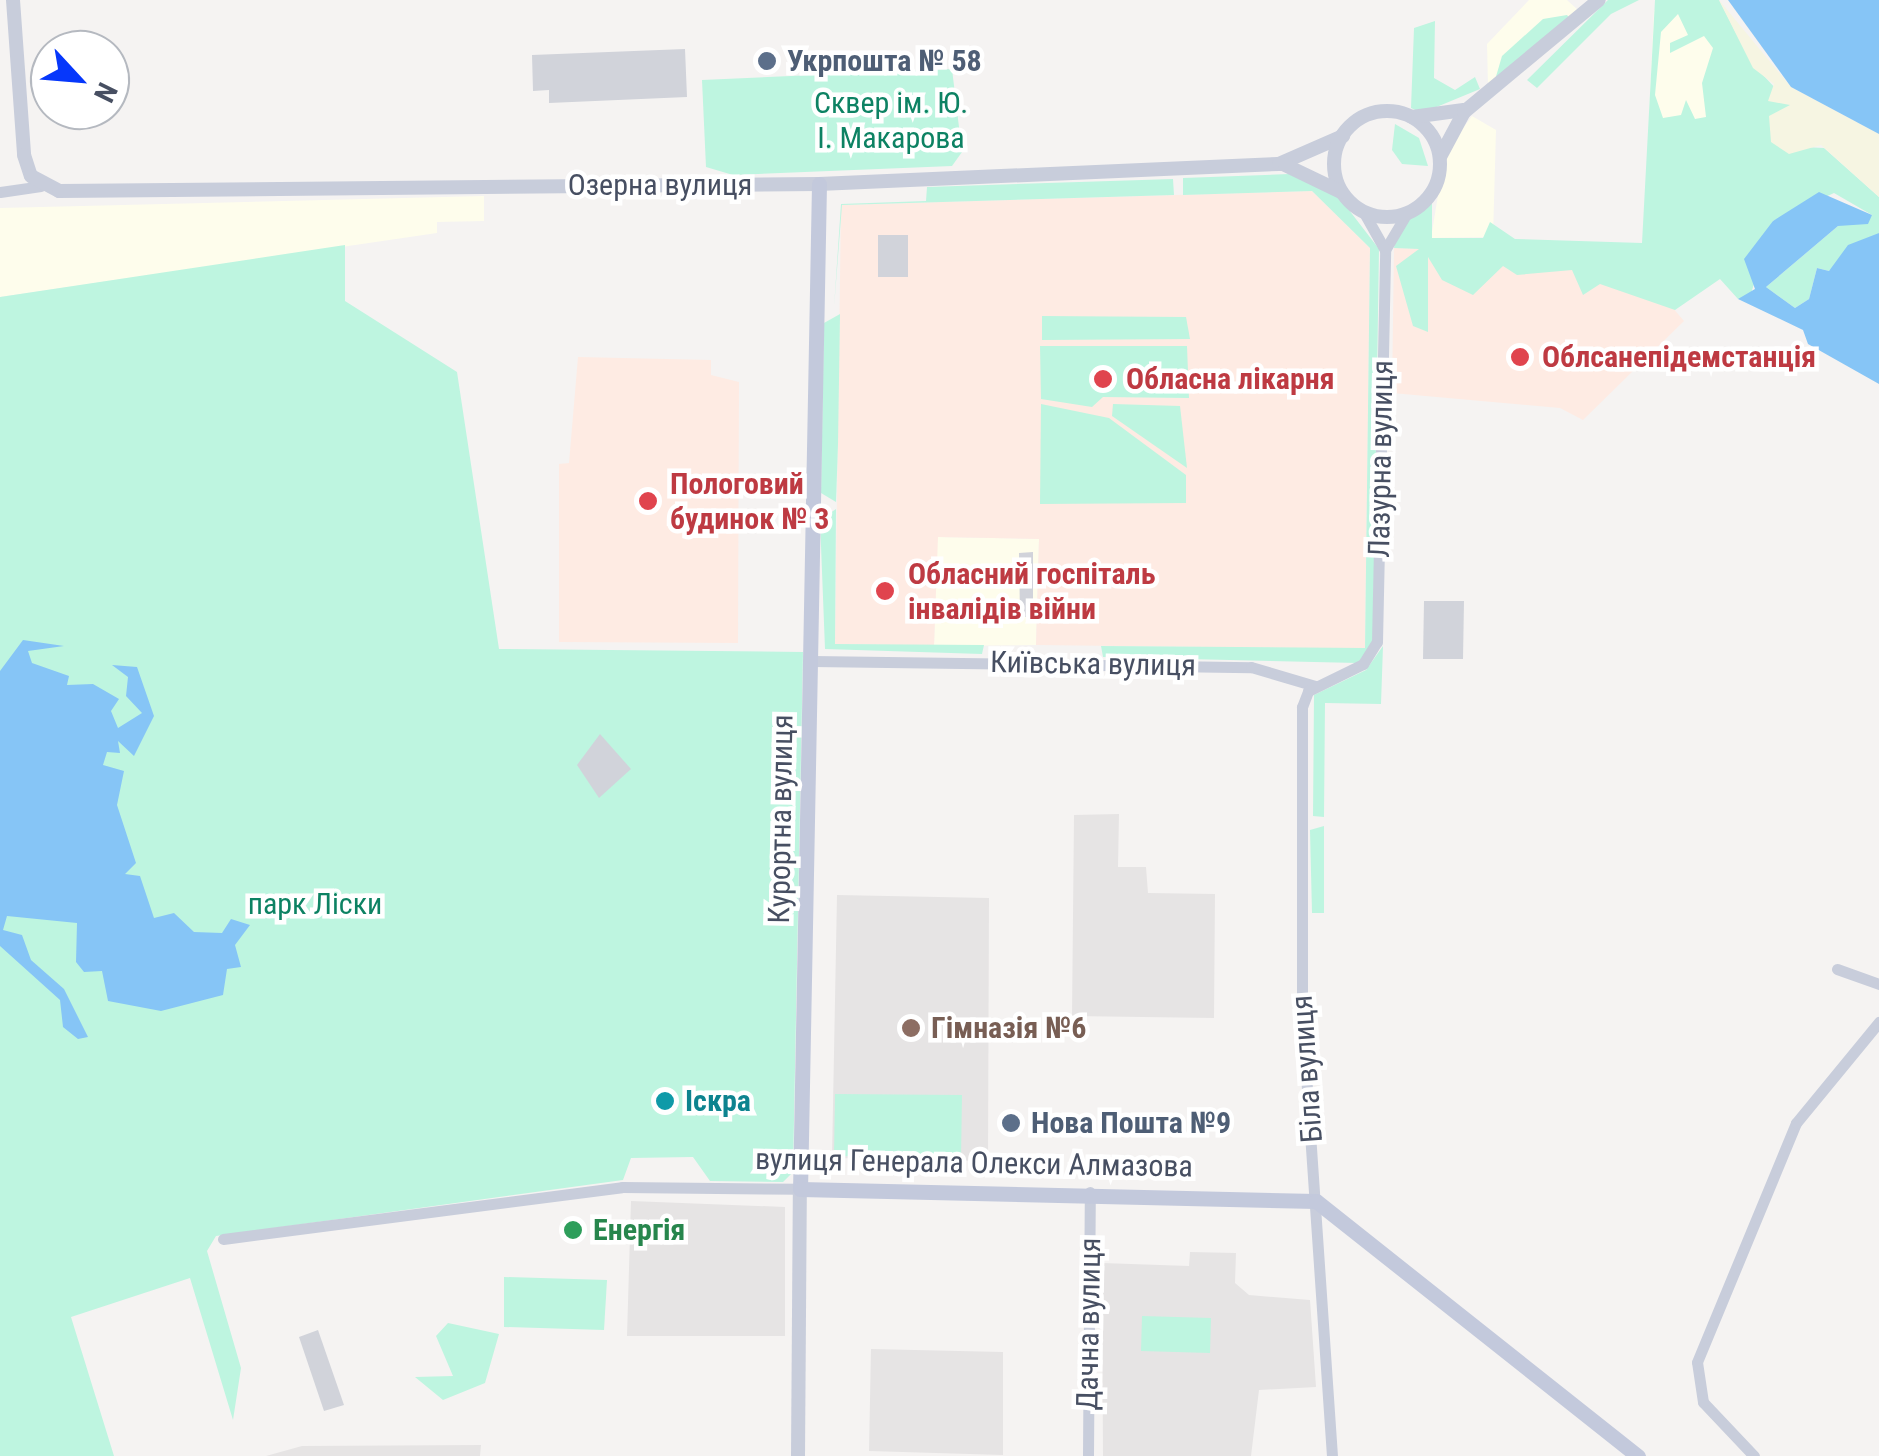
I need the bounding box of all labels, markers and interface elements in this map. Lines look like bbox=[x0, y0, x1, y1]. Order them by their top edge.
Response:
north arrow bbox=[30, 30, 130, 130]
place label: Укрпошта № 58 bbox=[787, 43, 982, 79]
marker: Укрпошта № 58 bbox=[756, 50, 778, 72]
text: N bbox=[87, 78, 124, 107]
park label: Сквер ім. Ю. І. Макарова bbox=[814, 85, 968, 156]
street label: Озерна вулиця bbox=[568, 167, 752, 203]
place label: Облсанепідемстанція bbox=[1542, 339, 1816, 375]
marker: Облсанепідемстанція bbox=[1507, 344, 1533, 370]
street label: Лазурна вулиця bbox=[1361, 360, 1401, 558]
place label: Обласна лікарня bbox=[1126, 361, 1335, 397]
marker: Обласна лікарня bbox=[1090, 366, 1116, 392]
place label: Пологовий будинок № 3 bbox=[670, 466, 829, 536]
marker: Пологовий будинок № 3 bbox=[635, 488, 661, 514]
place label: Обласний госпіталь інвалідів війни bbox=[908, 556, 1155, 626]
marker: Обласний госпіталь інвалідів війни bbox=[872, 578, 898, 604]
street label: Київська вулиця bbox=[990, 644, 1196, 684]
street label: Курортна вулиця bbox=[761, 714, 801, 924]
park label: парк Ліски bbox=[248, 886, 382, 922]
street label: Біла вулиця bbox=[1284, 994, 1330, 1144]
place label: Гімназія №6 bbox=[931, 1010, 1086, 1046]
marker: Гімназія №6 bbox=[900, 1017, 922, 1039]
place label: Іскра bbox=[685, 1083, 751, 1119]
marker: Іскра bbox=[654, 1090, 676, 1112]
place label: Нова Пошта №9 bbox=[1031, 1105, 1231, 1141]
marker: Нова Пошта №9 bbox=[1000, 1112, 1022, 1134]
street label: вулиця Генерала Олекси Алмазова bbox=[755, 1141, 1193, 1185]
place label: Енергія bbox=[593, 1212, 685, 1248]
marker: Енергія bbox=[562, 1219, 584, 1241]
street label: Дачна вулиця bbox=[1069, 1237, 1109, 1411]

